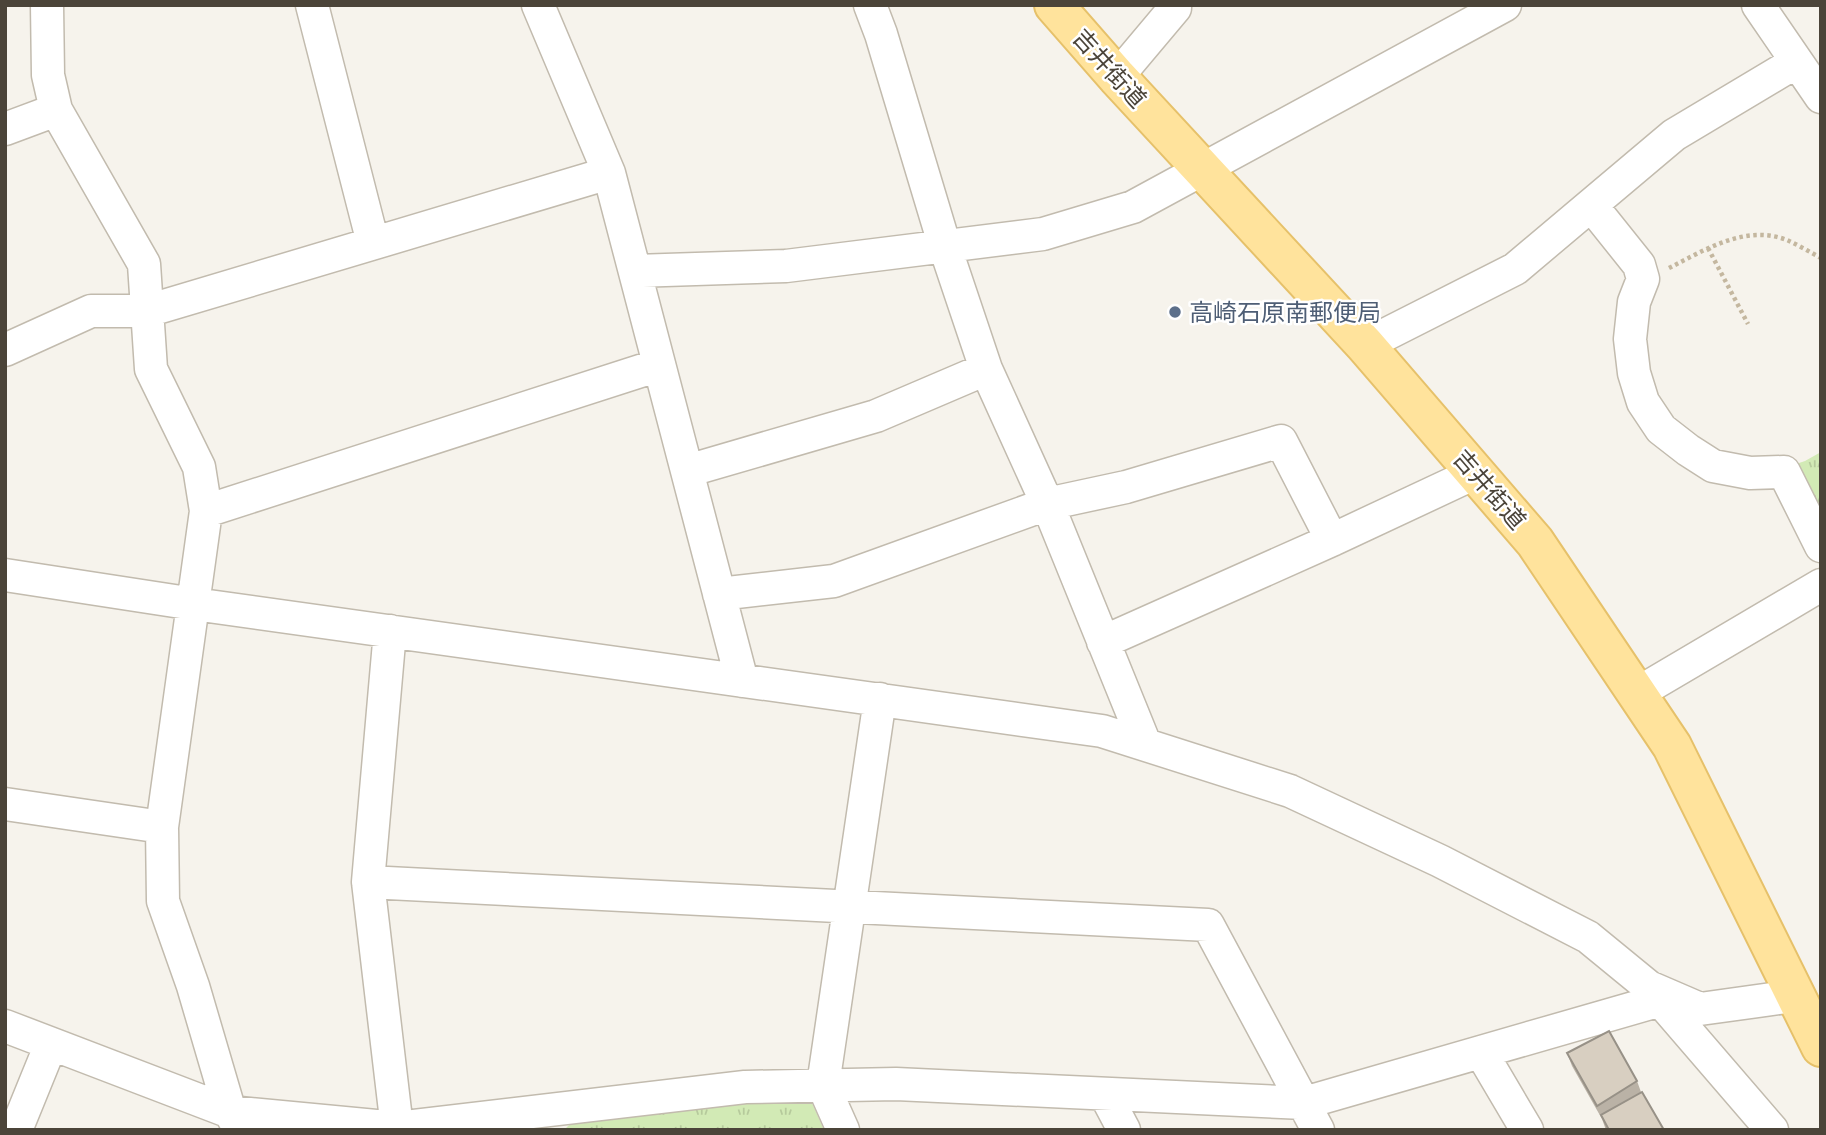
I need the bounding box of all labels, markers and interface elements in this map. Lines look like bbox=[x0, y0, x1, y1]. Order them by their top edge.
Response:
street label: 吉井街道 bbox=[1067, 22, 1153, 114]
place label: 高崎石原南郵便局 bbox=[1189, 297, 1381, 327]
marker: 高崎石原南郵便局 bbox=[1167, 304, 1183, 320]
street label: 吉井街道 bbox=[1447, 443, 1533, 535]

